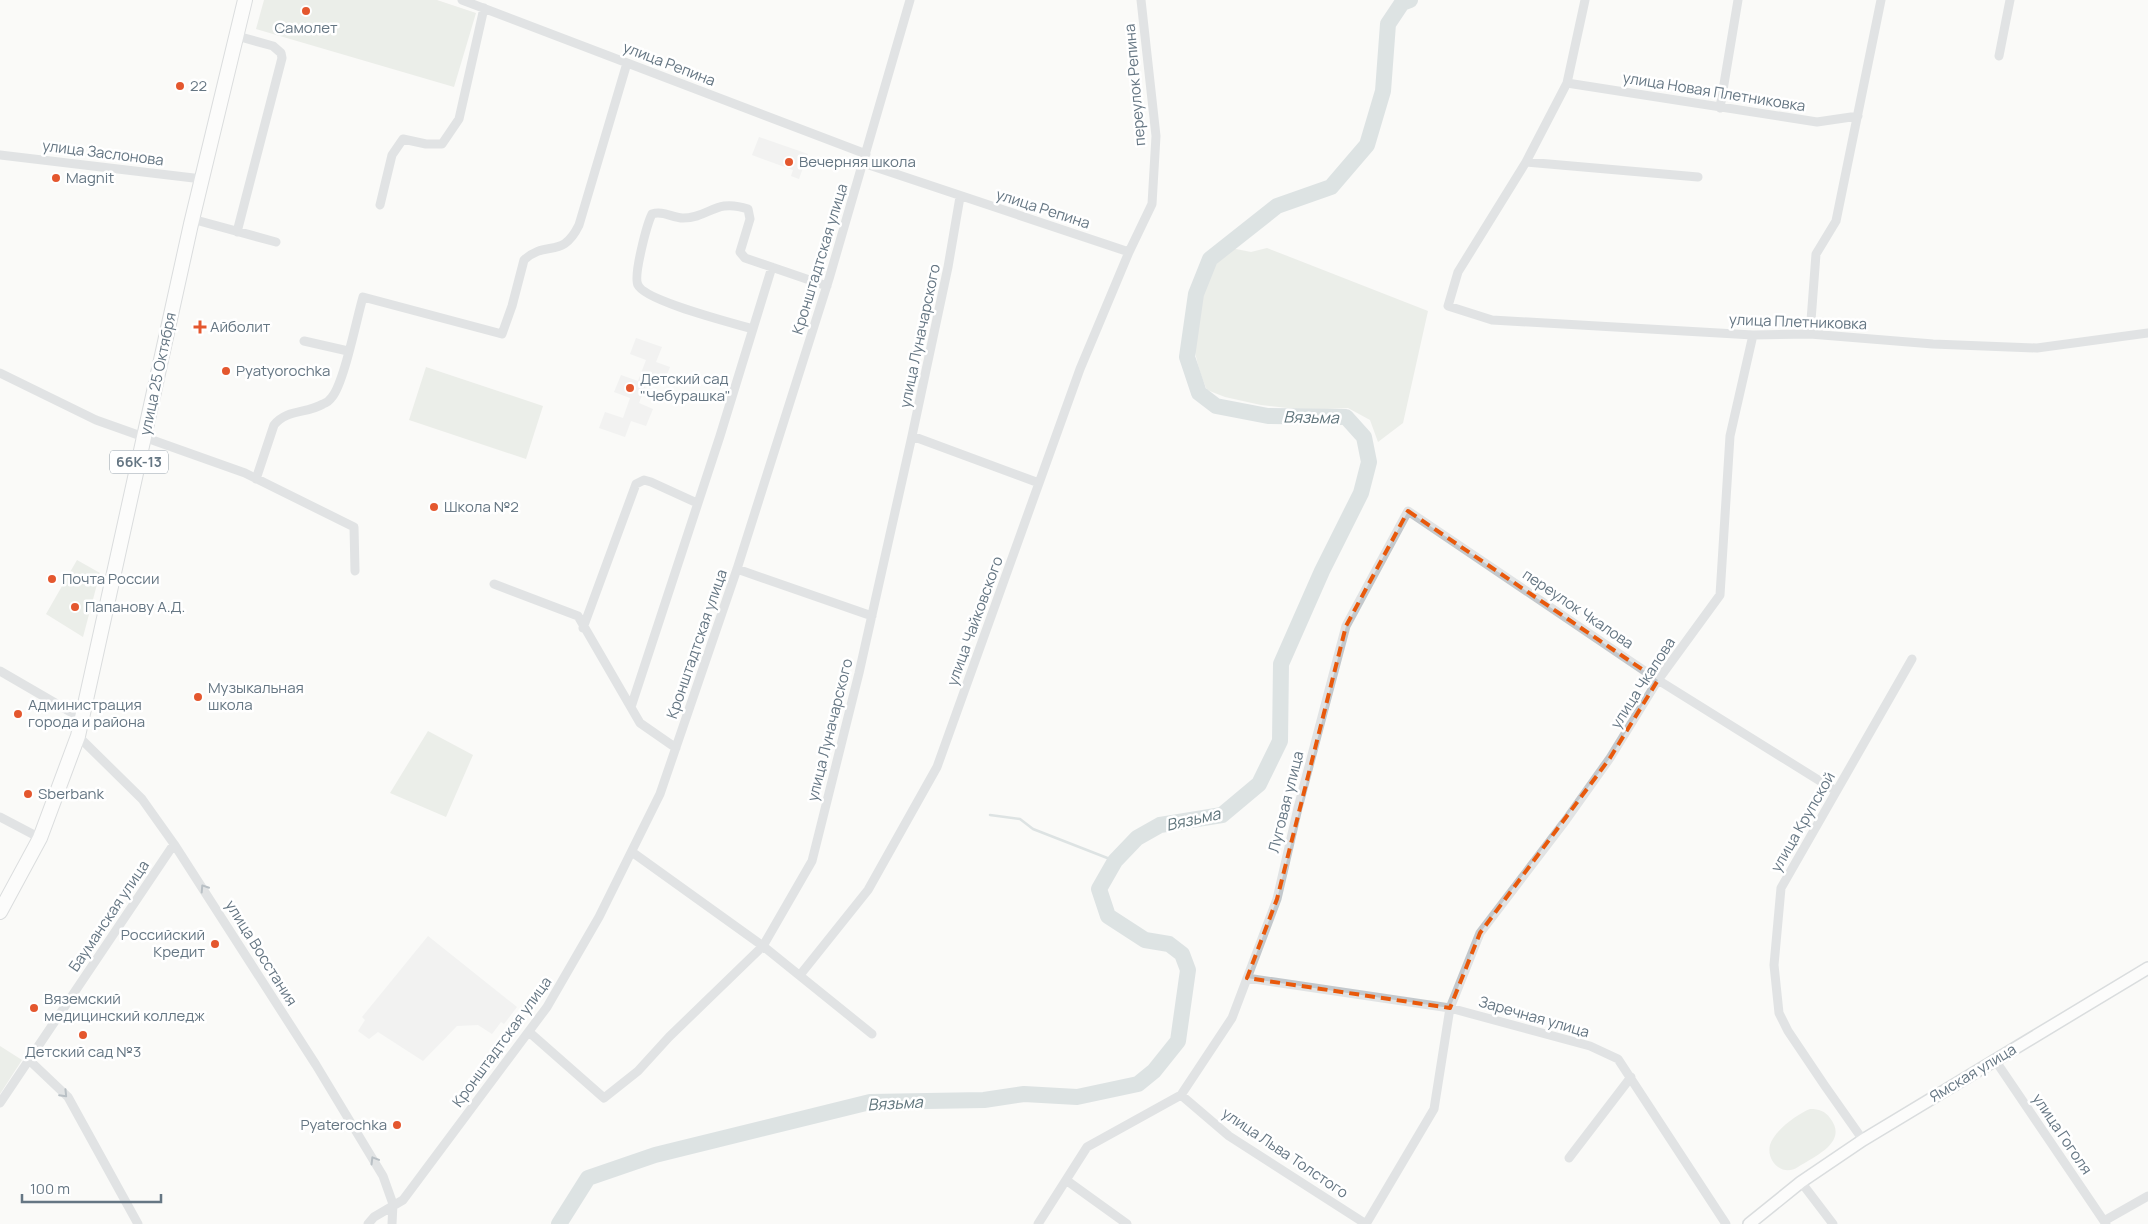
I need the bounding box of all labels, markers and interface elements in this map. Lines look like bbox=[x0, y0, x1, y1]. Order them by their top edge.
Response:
marker: Самолет bbox=[300, 5, 312, 17]
place label: Самолет bbox=[274, 17, 338, 38]
street label: переулок Репина bbox=[1119, 23, 1150, 147]
street label: улица Репина bbox=[620, 36, 718, 91]
street label: улица Новая Плетниковка bbox=[1621, 67, 1807, 116]
place label: 22 bbox=[190, 75, 207, 96]
marker: 22 bbox=[174, 80, 186, 92]
street label: улица Заслонова bbox=[41, 135, 165, 170]
place label: Вечерняя школа bbox=[799, 151, 916, 172]
marker: Вечерняя школа bbox=[783, 156, 795, 168]
place label: Magnit bbox=[66, 167, 114, 188]
marker: Magnit bbox=[50, 172, 62, 184]
street label: Кронштадтская улица bbox=[787, 181, 852, 337]
street label: улица Репина bbox=[994, 183, 1093, 234]
street label: улица Луначарского bbox=[894, 262, 945, 410]
street label: улица Плетниковка bbox=[1729, 309, 1867, 334]
street label: улица 25 Октября bbox=[134, 310, 181, 437]
place label: Айболит bbox=[210, 316, 271, 337]
marker: Айболит bbox=[194, 321, 206, 333]
place label: Pyatyorochka bbox=[236, 360, 330, 381]
marker: Pyatyorochka bbox=[220, 365, 232, 377]
place label: Детский сад "Чебурашка" bbox=[640, 368, 731, 406]
marker: Детский сад "Чебурашка" bbox=[624, 382, 636, 394]
water label: Вязьма bbox=[1283, 406, 1340, 428]
road number: 66К-13 bbox=[110, 451, 168, 474]
place label: Школа №2 bbox=[444, 496, 519, 517]
marker: Школа №2 bbox=[428, 501, 440, 513]
street label: улица Чайковского bbox=[941, 553, 1008, 688]
street label: переулок Чкалова bbox=[1519, 564, 1638, 654]
street label: Кронштадтская улица bbox=[661, 566, 732, 721]
place label: Почта России bbox=[62, 568, 159, 589]
marker: Почта России bbox=[46, 573, 58, 585]
place label: Папанову А.Д. bbox=[85, 596, 185, 617]
marker: Папанову А.Д. bbox=[69, 601, 81, 613]
street label: улица Чкалова bbox=[1605, 633, 1680, 732]
street label: улица Луначарского bbox=[802, 656, 857, 804]
place label: Музыкальная школа bbox=[208, 677, 304, 715]
marker: Музыкальная школа bbox=[192, 691, 204, 703]
place label: Администрация города и района bbox=[28, 694, 145, 732]
marker: Администрация города и района bbox=[12, 708, 24, 720]
street label: Луговая улица bbox=[1263, 749, 1308, 855]
street label: улица Крупской bbox=[1765, 768, 1840, 876]
place label: Sberbank bbox=[38, 783, 104, 804]
marker: Sberbank bbox=[22, 788, 34, 800]
water label: Вязьма bbox=[1164, 802, 1223, 836]
street label: Бауманская улица bbox=[63, 856, 154, 976]
one-way arrow bbox=[201, 885, 210, 894]
street label: улица Восстания bbox=[220, 896, 302, 1010]
place label: Российский Кредит bbox=[121, 924, 205, 962]
marker: Российский Кредит bbox=[209, 938, 221, 950]
street label: Кронштадтская улица bbox=[447, 972, 556, 1111]
place label: Вяземский медицинский колледж bbox=[44, 988, 205, 1026]
street label: Заречная улица bbox=[1476, 991, 1592, 1042]
marker: Вяземский медицинский колледж bbox=[28, 1002, 40, 1014]
marker: Детский сад №3 bbox=[77, 1029, 89, 1041]
street label: Ямская улица bbox=[1926, 1038, 2020, 1107]
place label: Детский сад №3 bbox=[25, 1041, 141, 1062]
one-way arrow bbox=[58, 1088, 67, 1097]
street label: улица Гоголя bbox=[2028, 1089, 2097, 1178]
water label: Вязьма bbox=[867, 1091, 924, 1115]
street label: улица Льва Толстого bbox=[1218, 1102, 1353, 1203]
place label: Pyaterochka bbox=[300, 1114, 387, 1135]
marker: Pyaterochka bbox=[391, 1119, 403, 1131]
one-way arrow bbox=[370, 1156, 380, 1165]
scale bar bbox=[22, 1172, 161, 1204]
text: 100 m bbox=[30, 1178, 70, 1199]

